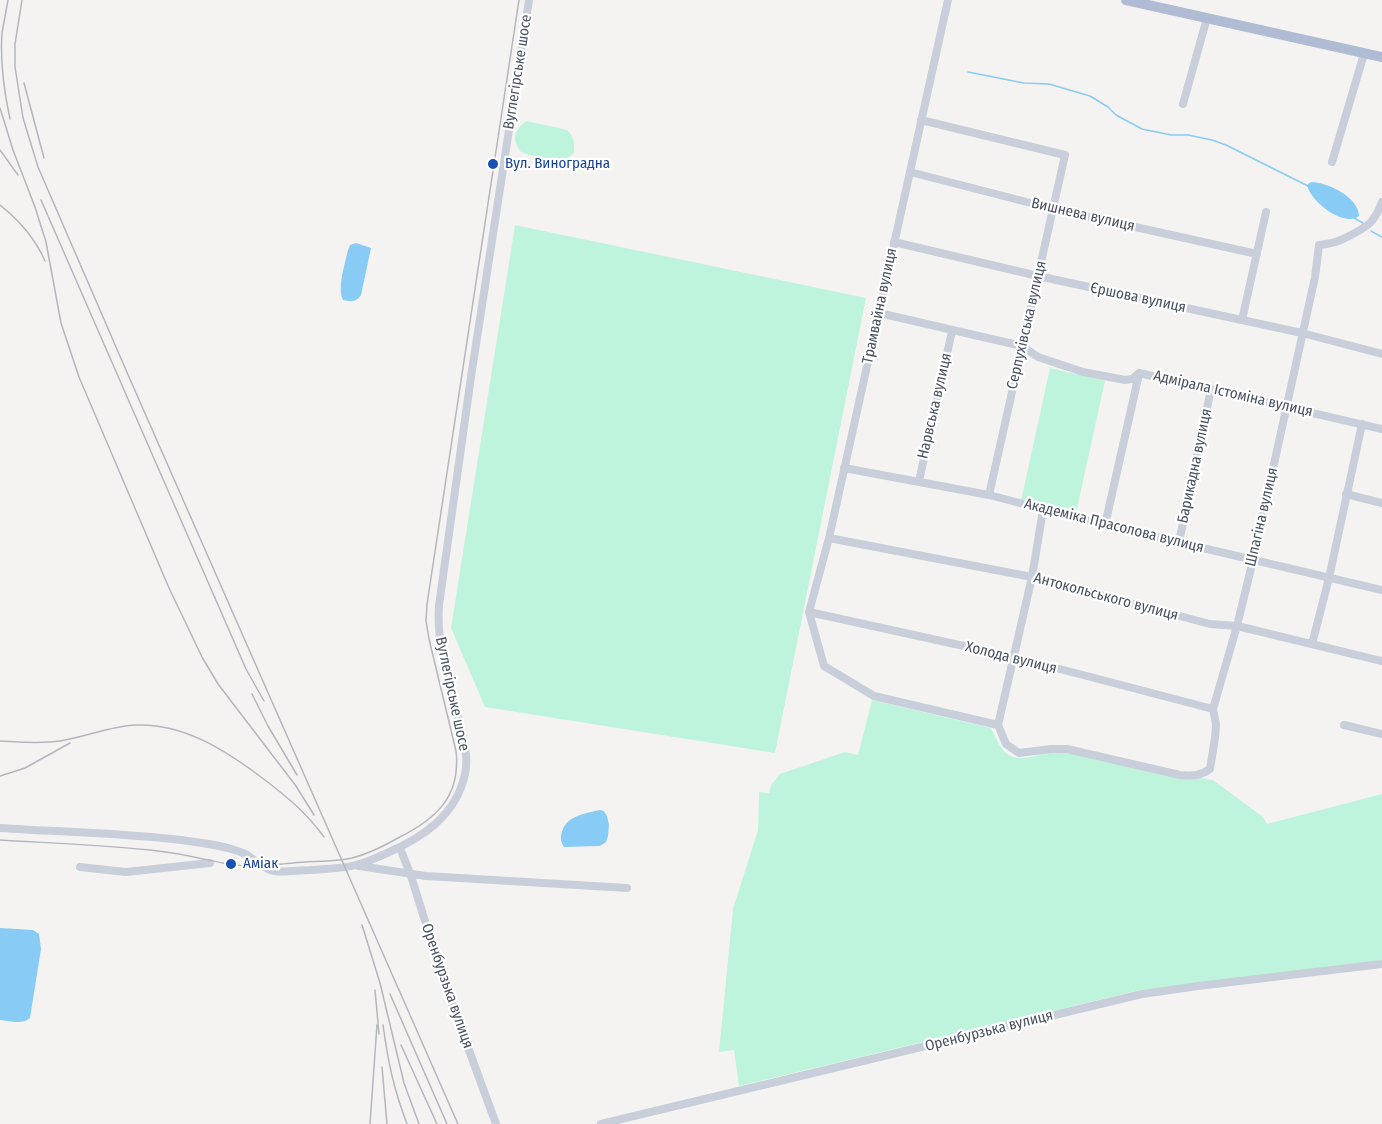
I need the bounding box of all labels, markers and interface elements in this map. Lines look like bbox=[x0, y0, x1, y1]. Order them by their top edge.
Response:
street label: Вуглегірське шосе bbox=[500, 13, 536, 131]
place label: Вул. Виноградна bbox=[505, 155, 610, 173]
marker: Вул. Виноградна bbox=[486, 157, 500, 171]
street label: Вишнева вулиця bbox=[1029, 194, 1137, 236]
street label: Трамвайна вулиця bbox=[859, 246, 901, 366]
street label: Серпухівська вулиця bbox=[1003, 259, 1051, 391]
street label: Єршова вулиця bbox=[1088, 279, 1188, 317]
street label: Нарвська вулиця bbox=[914, 351, 956, 461]
street label: Адмірала Істоміна вулиця bbox=[1152, 367, 1314, 421]
street label: Барикадна вулиця bbox=[1174, 407, 1216, 525]
street label: Шпагіна вулиця bbox=[1242, 466, 1282, 568]
street label: Академіка Прасолова вулиця bbox=[1022, 495, 1206, 557]
street label: Антокольського вулиця bbox=[1032, 569, 1180, 625]
street label: Вуглегірське шосе bbox=[431, 635, 473, 753]
street label: Холода вулиця bbox=[963, 638, 1059, 678]
place label: Аміак bbox=[243, 855, 278, 873]
marker: Аміак bbox=[224, 857, 238, 871]
street label: Оренбурзька вулиця bbox=[417, 921, 477, 1051]
street label: Оренбурзька вулиця bbox=[923, 1006, 1055, 1056]

